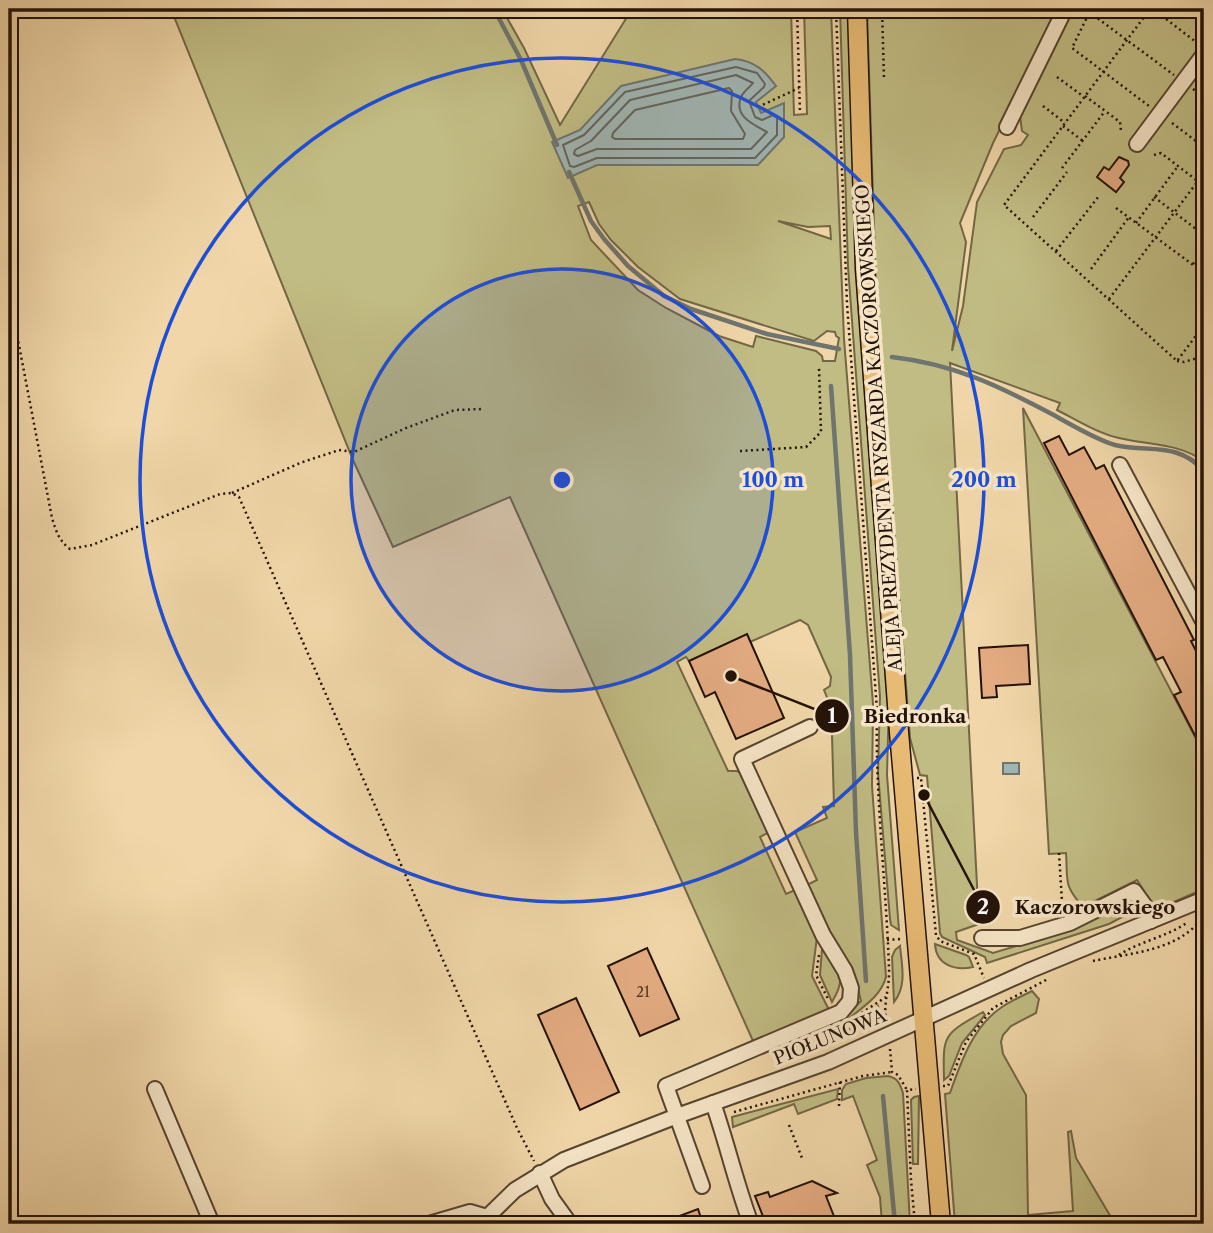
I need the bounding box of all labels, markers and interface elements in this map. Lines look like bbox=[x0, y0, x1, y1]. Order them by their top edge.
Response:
street label: ALEJA PREZYDENTA RYSZARDA KACZOROWSKIEGO bbox=[851, 184, 907, 673]
text: 100 m bbox=[742, 467, 804, 492]
text: 200 m bbox=[951, 467, 1017, 492]
centre of rings bbox=[550, 468, 574, 492]
callout: Biedronka bbox=[815, 696, 980, 736]
text: 1 bbox=[827, 703, 837, 728]
text: Biedronka bbox=[864, 705, 967, 728]
callout: Kaczorowskiego bbox=[966, 887, 1189, 927]
text: 2 bbox=[977, 894, 989, 919]
text: Kaczorowskiego bbox=[1015, 896, 1175, 919]
house number: 21 bbox=[636, 983, 650, 1001]
street label: PIOŁUNOWA bbox=[770, 1004, 890, 1070]

